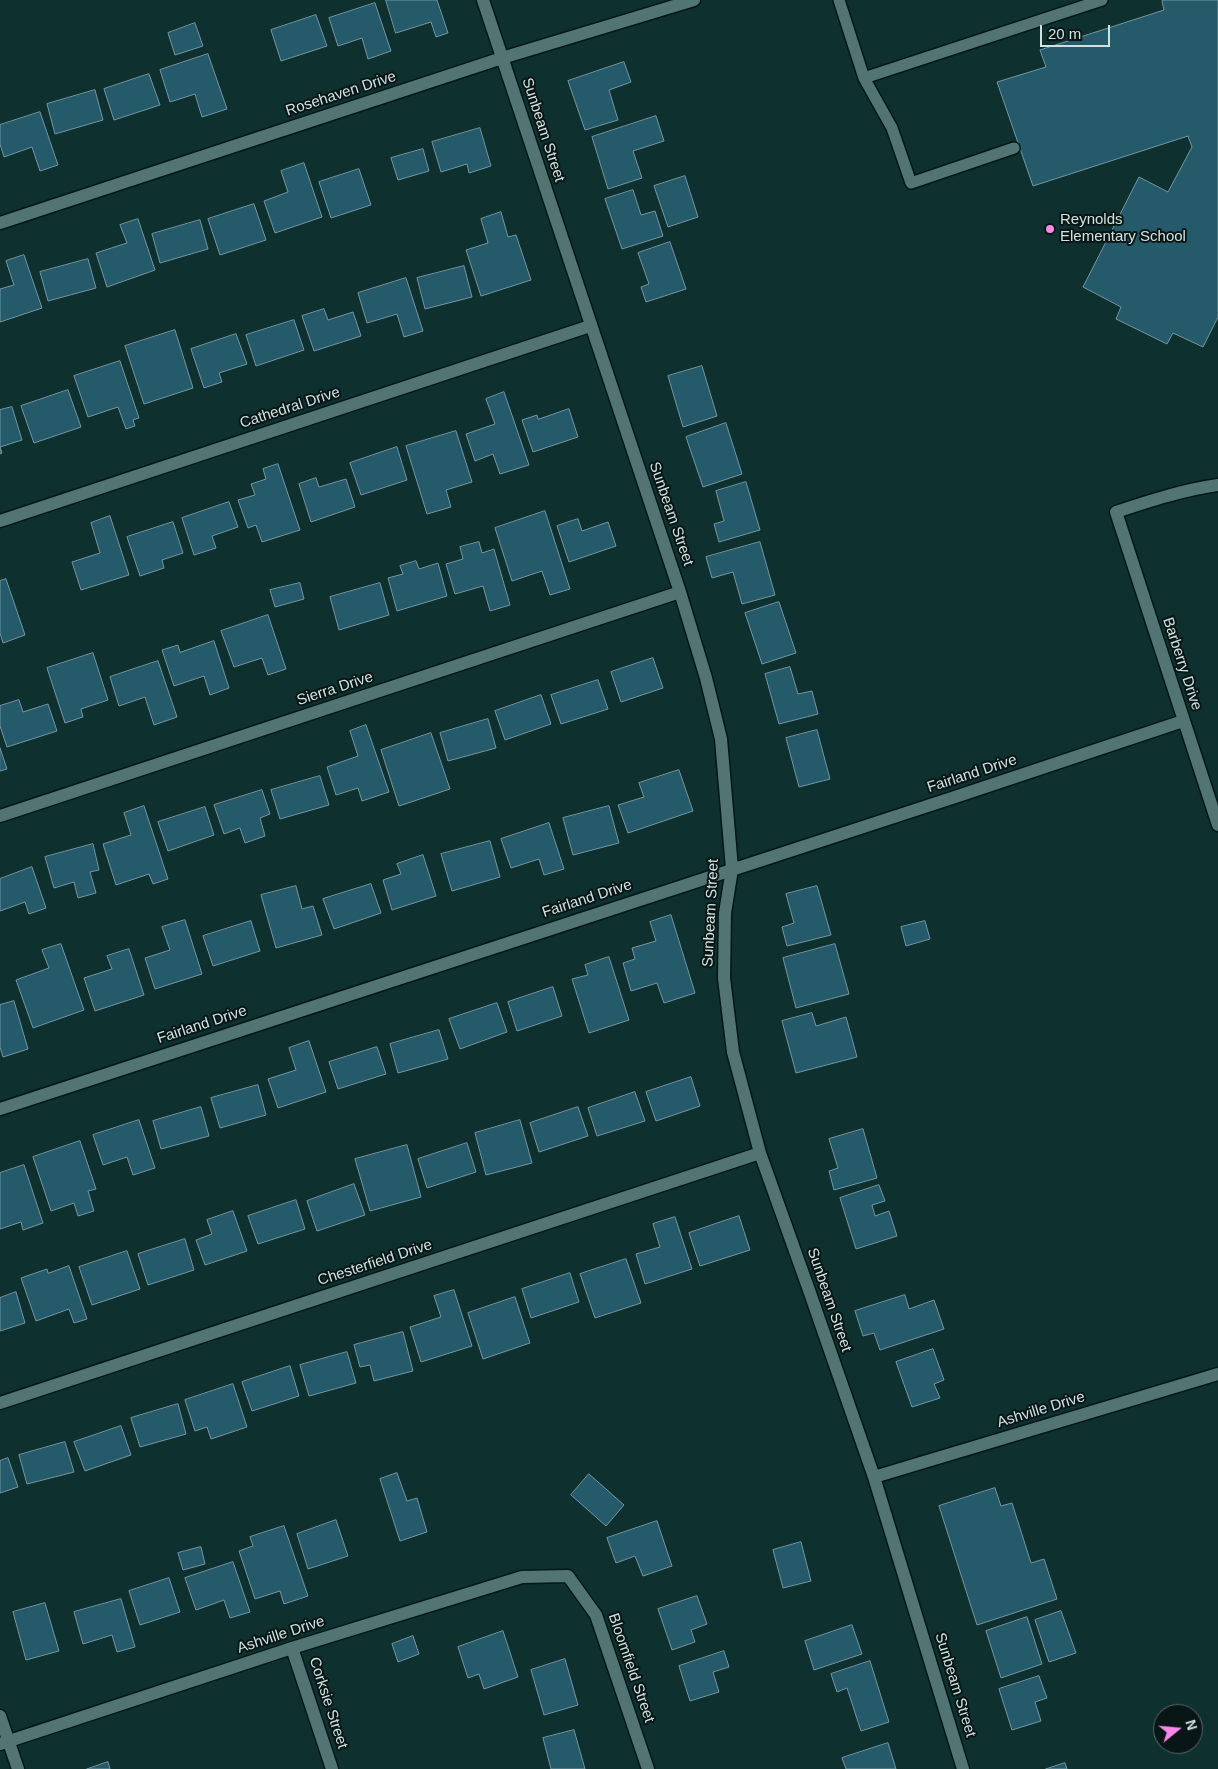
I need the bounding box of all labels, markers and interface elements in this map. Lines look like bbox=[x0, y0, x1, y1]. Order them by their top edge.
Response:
scale bar bbox=[1043, 15, 1113, 47]
text: 20 m bbox=[1048, 25, 1081, 42]
street label: Rosehaven Drive bbox=[284, 68, 398, 120]
street label: Sunbeam Street bbox=[518, 76, 568, 184]
place label: Reynolds Elementary School bbox=[1060, 211, 1186, 246]
marker: Reynolds Elementary School bbox=[1044, 223, 1056, 235]
street label: Cathedral Drive bbox=[238, 383, 342, 433]
street label: Sunbeam Street bbox=[645, 460, 697, 568]
street label: Barberry Drive bbox=[1159, 615, 1205, 713]
street label: Sierra Drive bbox=[295, 668, 375, 710]
street label: Fairland Drive bbox=[925, 751, 1019, 797]
street label: Sunbeam Street bbox=[699, 858, 723, 968]
street label: Fairland Drive bbox=[540, 876, 634, 922]
street label: Fairland Drive bbox=[155, 1002, 249, 1048]
street label: Chesterfield Drive bbox=[316, 1236, 434, 1290]
street label: Sunbeam Street bbox=[803, 1246, 855, 1354]
street label: Ashville Drive bbox=[995, 1388, 1087, 1432]
street label: Bloomfield Street bbox=[604, 1611, 658, 1725]
street label: Ashville Drive bbox=[235, 1612, 327, 1658]
street label: Sunbeam Street bbox=[931, 1631, 979, 1739]
street label: Corksie Street bbox=[305, 1655, 351, 1751]
north arrow bbox=[1153, 1704, 1203, 1754]
text: N bbox=[1182, 1718, 1201, 1732]

